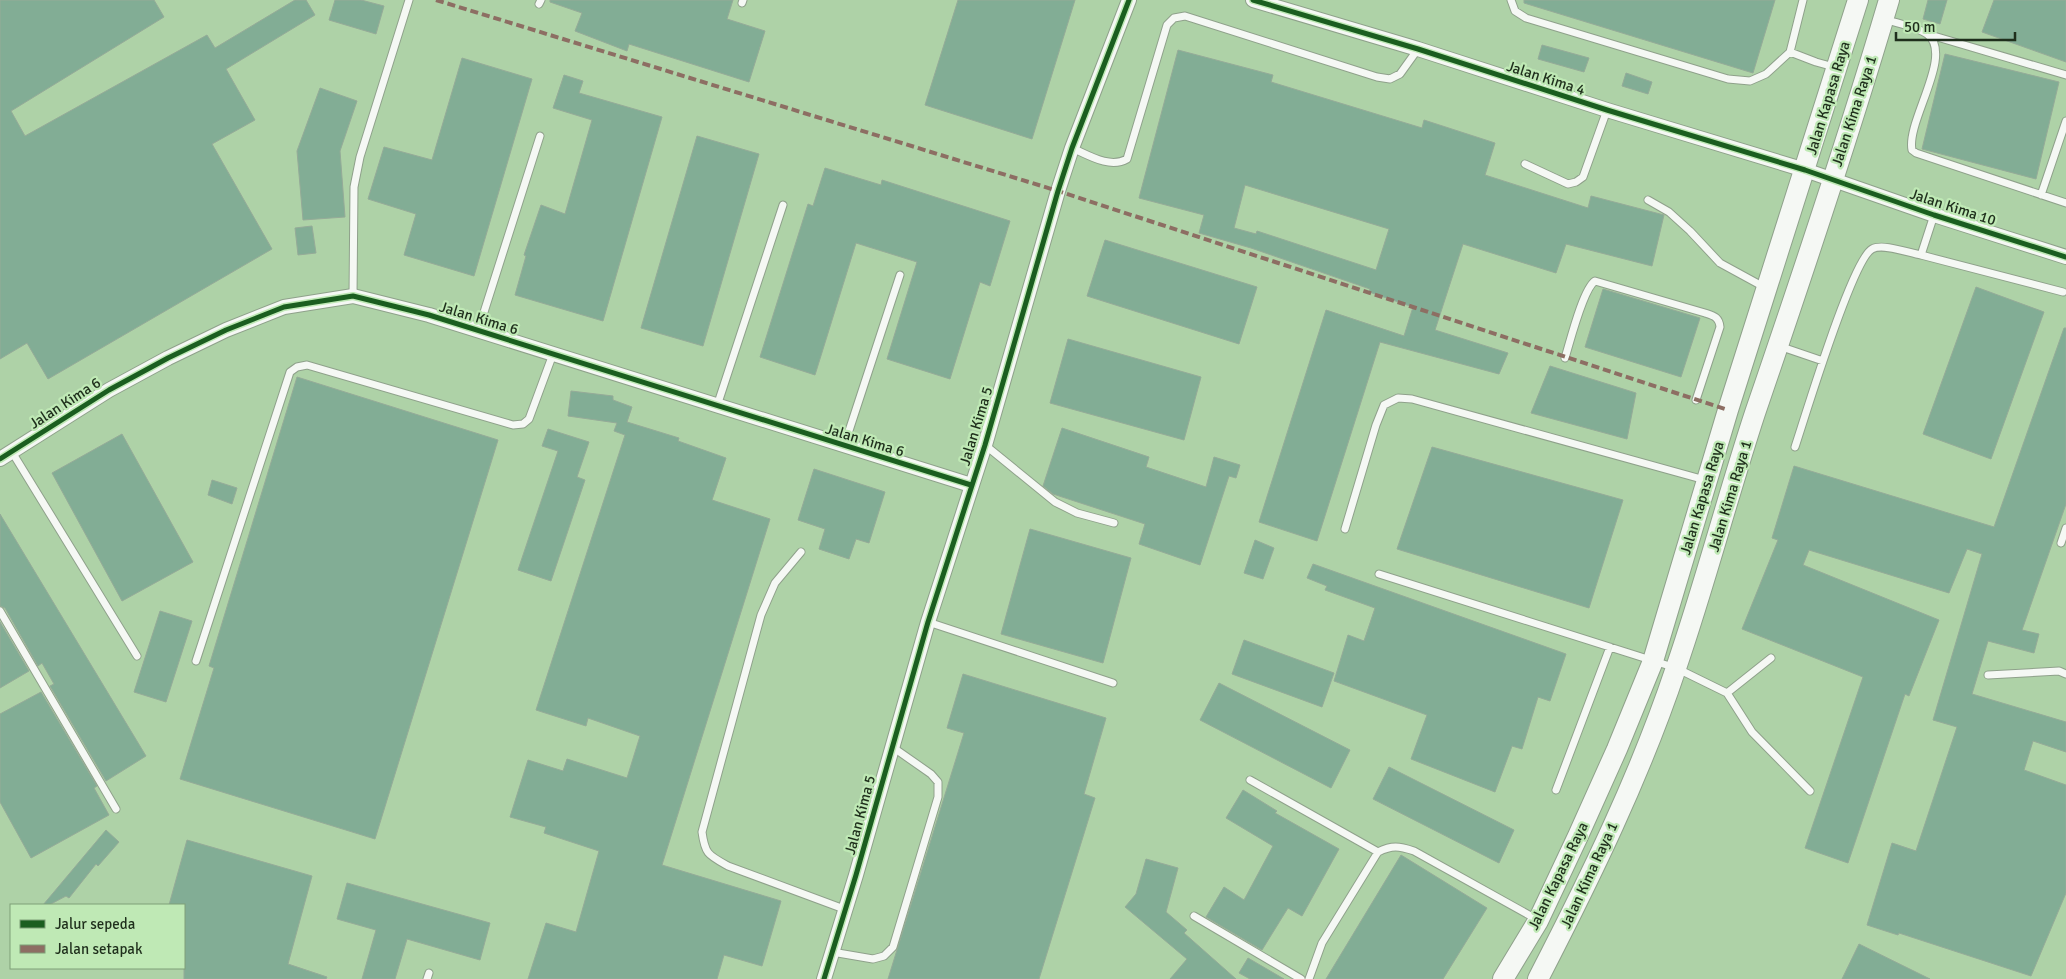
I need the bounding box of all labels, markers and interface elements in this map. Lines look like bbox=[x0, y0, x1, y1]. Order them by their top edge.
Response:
scale bar bbox=[1896, 10, 2015, 42]
text: 50 m bbox=[1904, 18, 1935, 36]
street label: Jalan Kapasa Raya bbox=[1802, 39, 1854, 157]
street label: Jalan Kima Raya 1 bbox=[1828, 53, 1880, 169]
street label: Jalan Kima 4 bbox=[1505, 57, 1587, 99]
street label: Jalan Kima 10 bbox=[1908, 185, 1998, 229]
street label: Jalan Kima 6 bbox=[437, 297, 521, 339]
street label: Jalan Kima 6 bbox=[26, 373, 104, 433]
street label: Jalan Kima 5 bbox=[955, 384, 997, 468]
street label: Jalan Kima 6 bbox=[823, 419, 907, 461]
street label: Jalan Kima Raya 1 bbox=[1705, 438, 1755, 554]
street label: Jalan Kapasa Raya bbox=[1676, 439, 1728, 557]
street label: Jalan Kima 5 bbox=[841, 773, 879, 857]
street label: Jalan Kapasa Raya bbox=[1524, 819, 1592, 933]
street label: Jalan Kima Raya 1 bbox=[1556, 819, 1622, 931]
legend bbox=[10, 904, 185, 969]
text: Jalur sepeda bbox=[55, 915, 135, 933]
text: Jalan setapak bbox=[55, 940, 143, 958]

